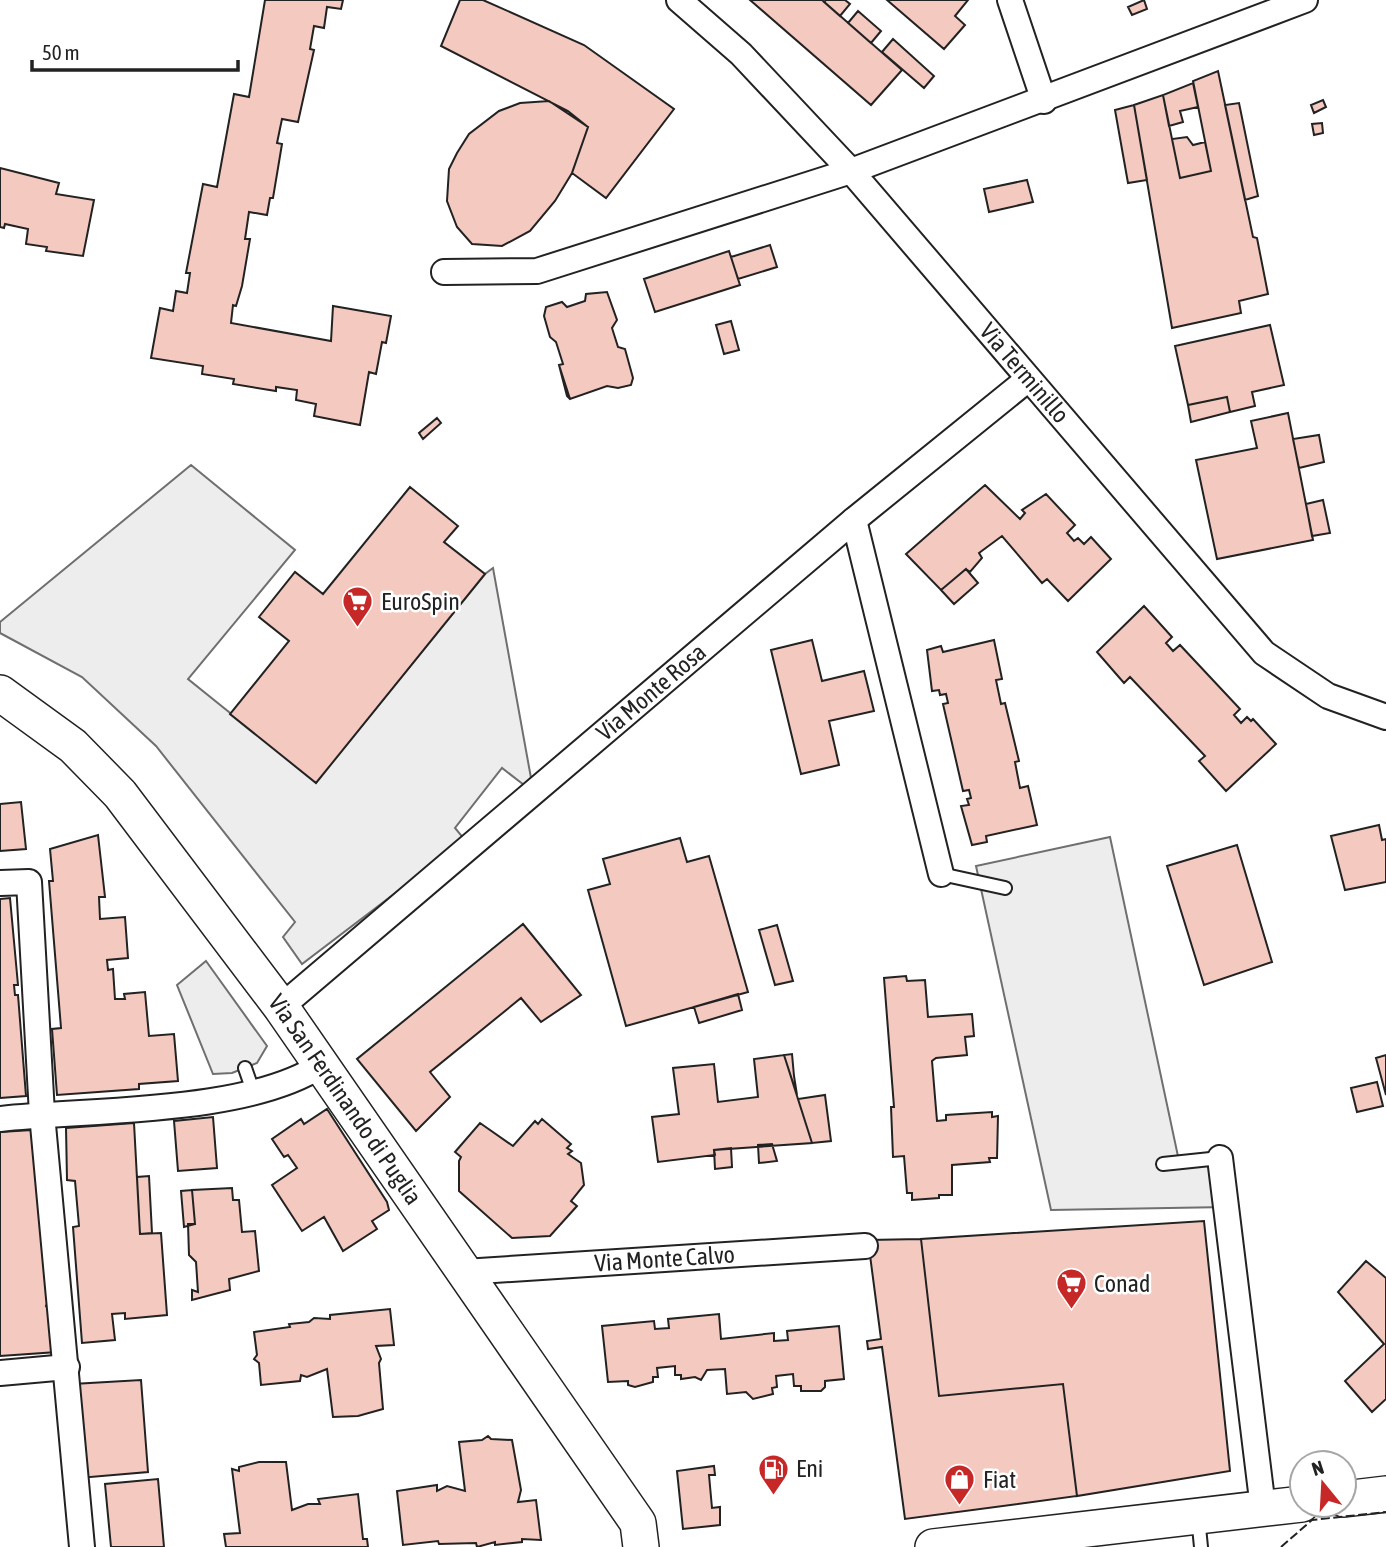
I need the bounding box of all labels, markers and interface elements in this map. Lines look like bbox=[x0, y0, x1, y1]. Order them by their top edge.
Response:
scale bar bbox=[32, 28, 238, 72]
text: 50 m bbox=[42, 40, 80, 64]
street label: Via Terminillo bbox=[974, 317, 1075, 428]
supermarket icon: EuroSpin bbox=[341, 585, 375, 629]
place label: EuroSpin bbox=[381, 588, 460, 615]
street label: Via Monte Rosa bbox=[591, 638, 711, 746]
street label: Via San Ferdinando di Puglia bbox=[263, 989, 428, 1210]
street label: Via Monte Calvo bbox=[593, 1240, 736, 1277]
supermarket icon: Conad bbox=[1054, 1267, 1088, 1311]
place label: Conad bbox=[1094, 1270, 1150, 1297]
north arrow bbox=[1288, 1449, 1358, 1519]
fuel station icon: Eni bbox=[756, 1452, 790, 1496]
place label: Eni bbox=[796, 1455, 823, 1482]
text: N bbox=[1309, 1456, 1326, 1480]
shop icon: Fiat bbox=[943, 1463, 977, 1507]
place label: Fiat bbox=[983, 1466, 1016, 1493]

